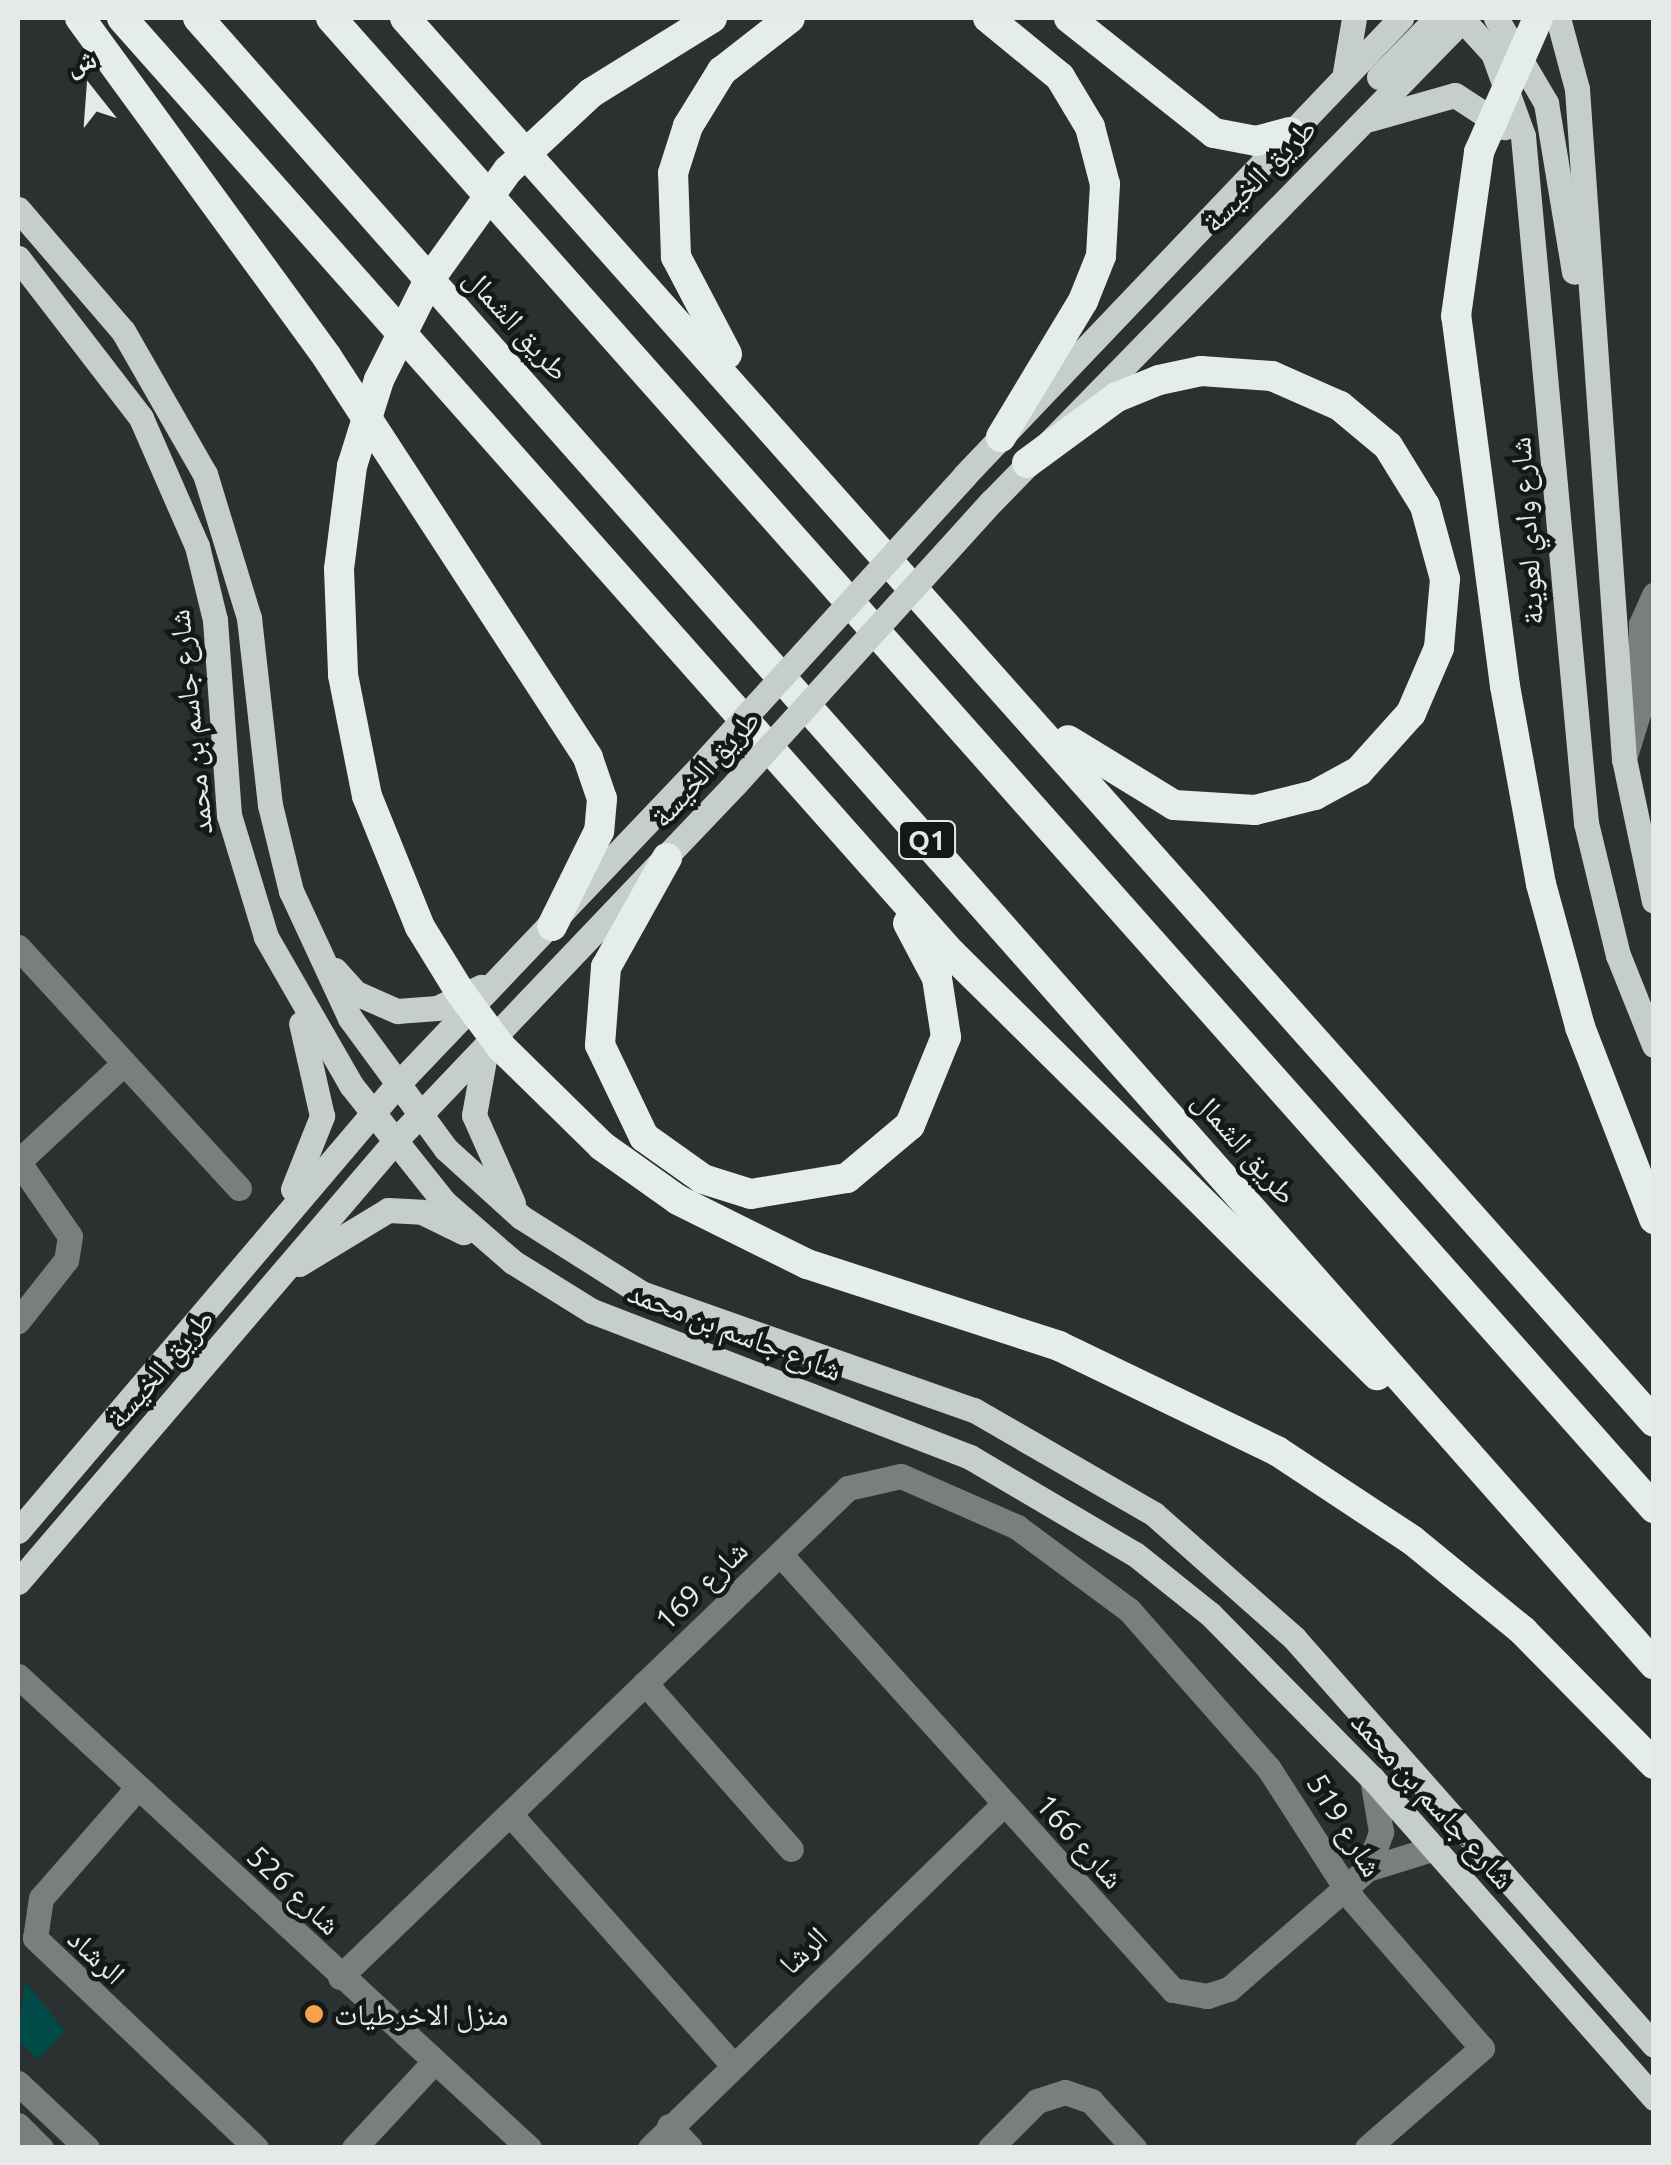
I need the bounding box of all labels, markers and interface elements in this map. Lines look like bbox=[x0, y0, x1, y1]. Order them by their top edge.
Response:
north arrow bbox=[40, 40, 140, 140]
text: ش bbox=[62, 42, 100, 80]
street label: طريق الخيسة bbox=[1195, 111, 1323, 239]
street label: طريق الشمال bbox=[457, 260, 577, 388]
street label: شارع وادي لعوينة bbox=[1501, 436, 1551, 626]
street label: شارع جاسم بن محمد bbox=[160, 608, 220, 836]
street label: طريق الخيسة bbox=[643, 702, 767, 834]
road number: Q1 bbox=[897, 817, 957, 863]
street label: طريق الشمال bbox=[1186, 1083, 1304, 1211]
street label: شارع جاسم بن محمد bbox=[623, 1274, 847, 1388]
street label: طريق الخيسة bbox=[99, 1301, 221, 1435]
street label: شارع 169 bbox=[647, 1532, 755, 1638]
street label: شارع جاسم بن محمد bbox=[1344, 1704, 1522, 1896]
street label: شارع 519 bbox=[1299, 1767, 1391, 1883]
street label: شارع 166 bbox=[1028, 1786, 1132, 1896]
street label: شارع 526 bbox=[240, 1838, 348, 1942]
street label: الرشا bbox=[771, 1919, 835, 1981]
street label: الرشاد bbox=[61, 1921, 133, 1991]
place label: منزل الاخرطيات bbox=[334, 1996, 509, 2032]
marker: منزل الاخرطيات bbox=[303, 2003, 325, 2025]

